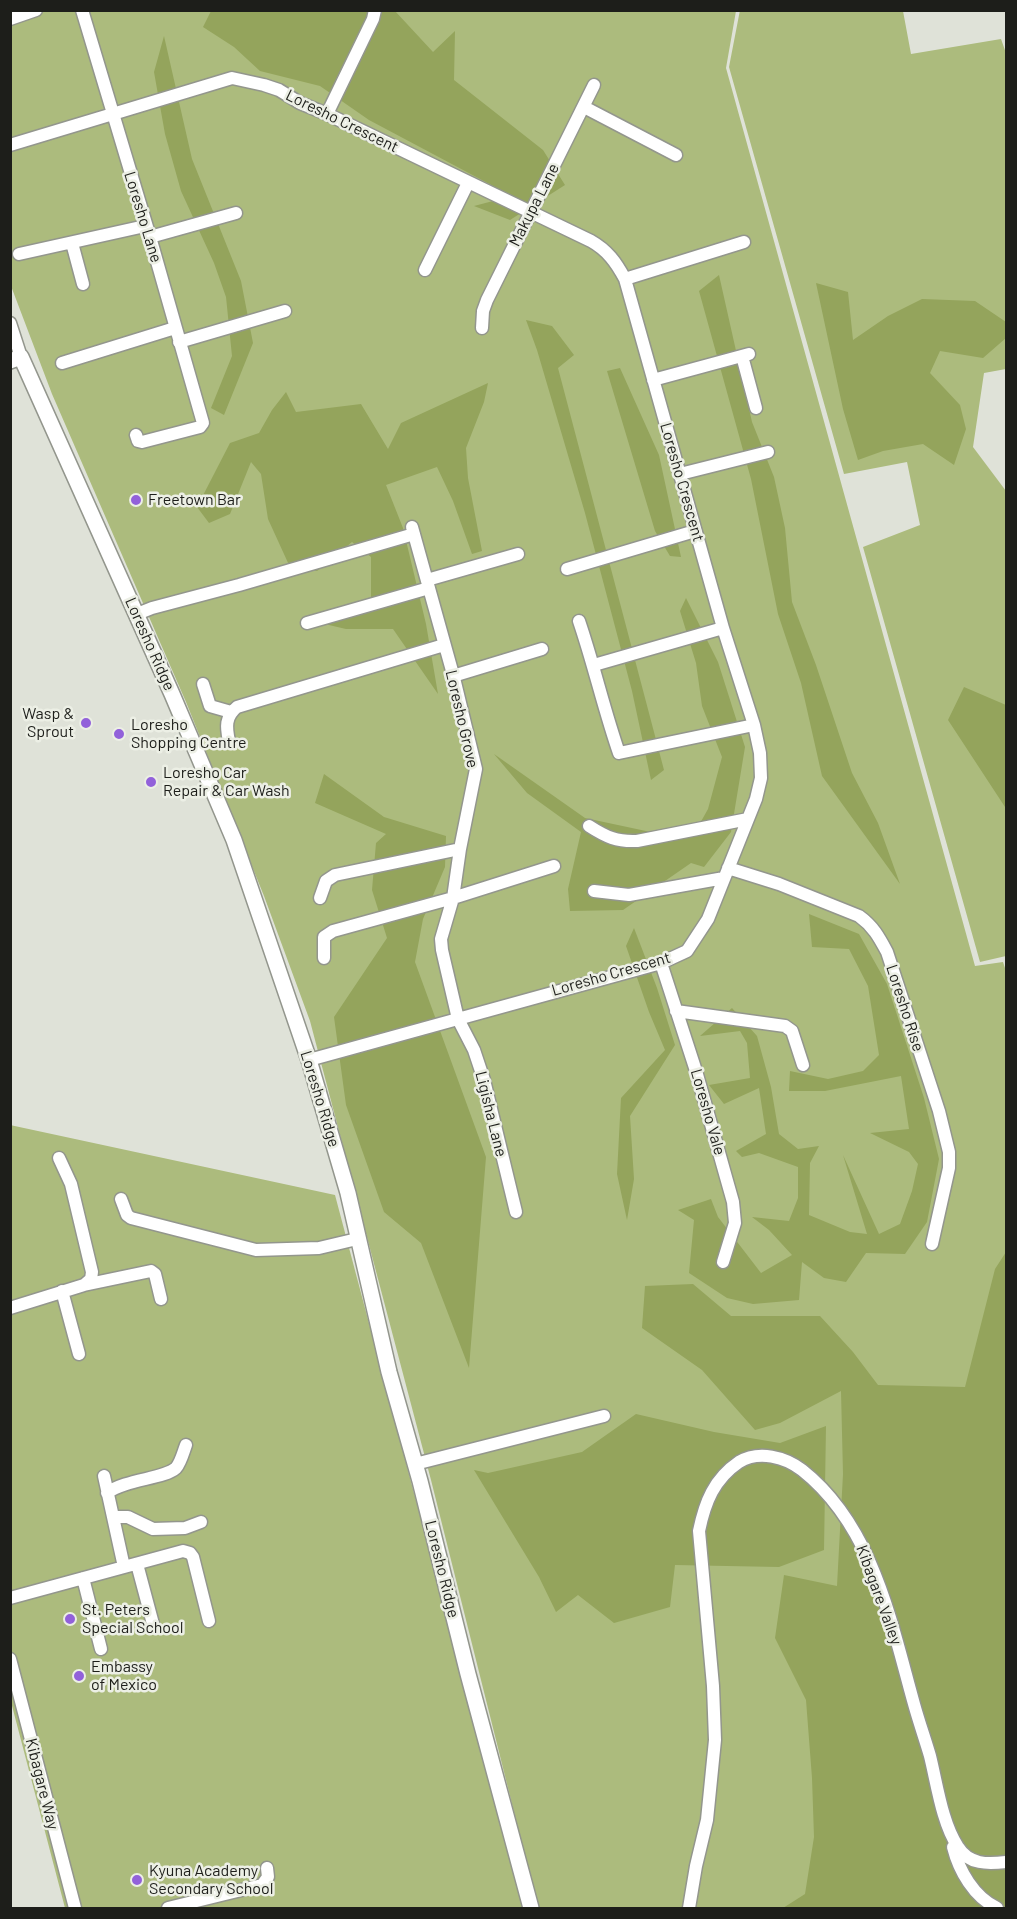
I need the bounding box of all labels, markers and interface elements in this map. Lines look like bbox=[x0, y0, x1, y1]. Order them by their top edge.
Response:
street label: Loresho Crescent bbox=[283, 85, 401, 157]
street label: Makupa Lane bbox=[505, 160, 563, 250]
street label: Loresho Lane bbox=[120, 169, 166, 265]
street label: Loresho Crescent bbox=[656, 420, 708, 544]
place label: Freetown Bar bbox=[148, 490, 241, 510]
marker: Freetown Bar bbox=[129, 493, 143, 507]
street label: Loresho Ridge bbox=[121, 595, 179, 693]
street label: Loresho Grove bbox=[441, 668, 483, 770]
place label: Wasp & Sprout bbox=[22, 704, 74, 742]
place label: Loresho Shopping Centre bbox=[131, 715, 247, 753]
marker: Wasp & Sprout bbox=[79, 716, 93, 730]
marker: Loresho Shopping Centre bbox=[112, 727, 126, 741]
place label: Loresho Car Repair & Car Wash bbox=[163, 763, 290, 801]
marker: Loresho Car Repair & Car Wash bbox=[144, 775, 158, 789]
street label: Loresho Crescent bbox=[549, 948, 673, 1000]
street label: Loresho Rise bbox=[882, 962, 928, 1054]
street label: Loresho Ridge bbox=[296, 1048, 344, 1150]
street label: Loresho Vale bbox=[686, 1067, 730, 1157]
street label: Ligisha Lane bbox=[471, 1069, 511, 1159]
street label: Loresho Ridge bbox=[421, 1518, 463, 1620]
street label: Kibagare Valley bbox=[852, 1542, 906, 1648]
place label: St. Peters Special School bbox=[82, 1600, 183, 1638]
marker: St. Peters Special School bbox=[63, 1612, 77, 1626]
place label: Embassy of Mexico bbox=[91, 1657, 157, 1695]
marker: Embassy of Mexico bbox=[72, 1669, 86, 1683]
street label: Kibagare Way bbox=[21, 1736, 63, 1832]
place label: Kyuna Academy Secondary School bbox=[149, 1861, 273, 1899]
marker: Kyuna Academy Secondary School bbox=[130, 1873, 144, 1887]

